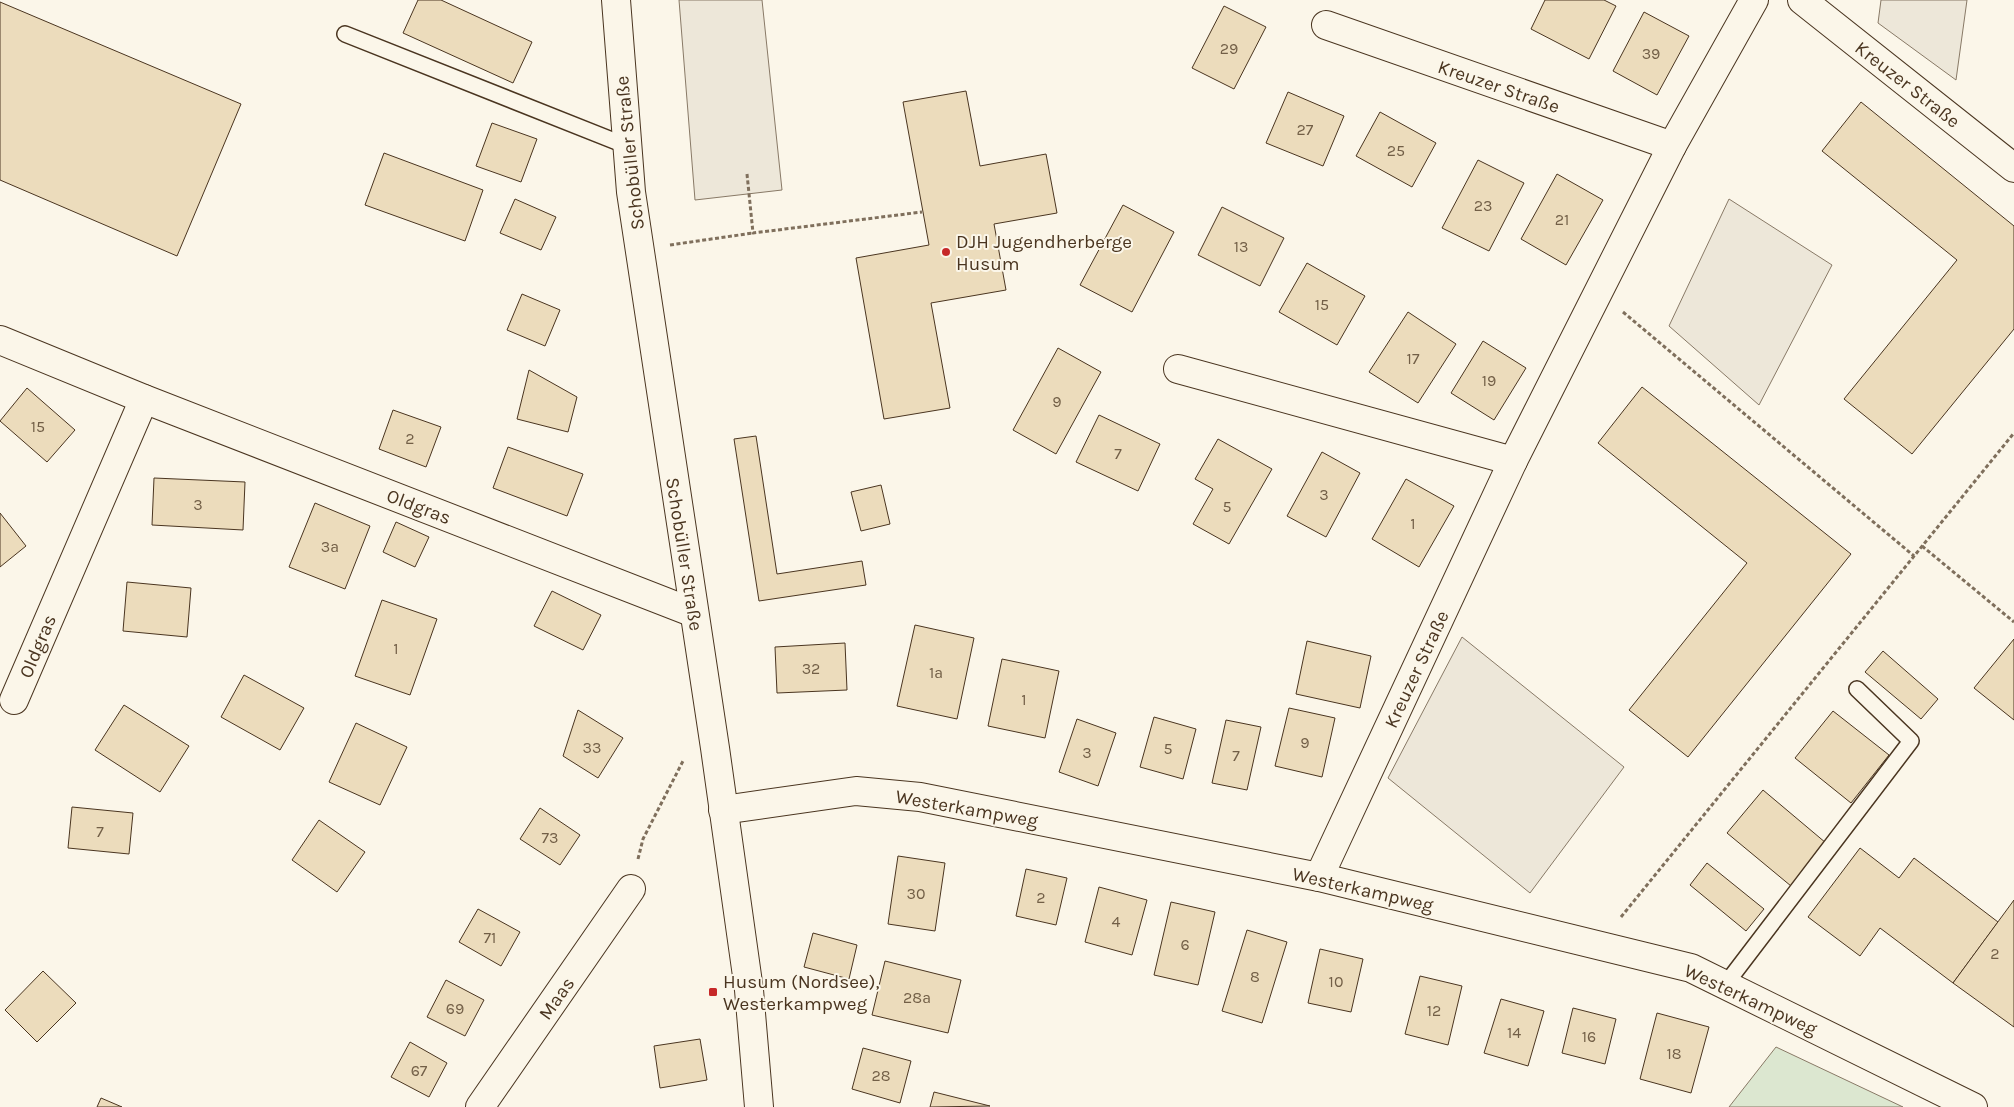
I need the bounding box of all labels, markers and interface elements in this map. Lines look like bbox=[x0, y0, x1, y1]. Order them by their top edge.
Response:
street label: Kreuzer Straße bbox=[1850, 37, 1964, 133]
house number: 29 bbox=[1220, 39, 1238, 58]
house number: 39 bbox=[1642, 44, 1660, 63]
street label: Kreuzer Straße bbox=[1435, 56, 1562, 118]
street label: Schobüller Straße bbox=[611, 75, 649, 231]
house number: 27 bbox=[1297, 120, 1314, 139]
house number: 25 bbox=[1387, 141, 1405, 160]
house number: 23 bbox=[1474, 196, 1492, 215]
house number: 21 bbox=[1555, 210, 1569, 229]
place label: DJH Jugendherberge Husum bbox=[956, 231, 1132, 275]
house number: 13 bbox=[1234, 237, 1248, 256]
marker: DJH Jugendherberge Husum bbox=[940, 246, 952, 258]
house number: 15 bbox=[1315, 295, 1329, 314]
house number: 17 bbox=[1407, 349, 1420, 368]
house number: 19 bbox=[1482, 371, 1496, 390]
house number: 9 bbox=[1052, 392, 1062, 411]
house number: 15 bbox=[31, 417, 45, 436]
house number: 2 bbox=[405, 429, 415, 448]
house number: 7 bbox=[1114, 444, 1122, 463]
street label: Schobüller Straße bbox=[661, 476, 707, 632]
street label: Oldgras bbox=[383, 485, 454, 529]
house number: 3 bbox=[1319, 485, 1329, 504]
house number: 3 bbox=[193, 495, 203, 514]
house number: 5 bbox=[1222, 497, 1232, 516]
house number: 1 bbox=[1410, 514, 1416, 533]
house number: 3a bbox=[321, 537, 339, 556]
street label: Kreuzer Straße bbox=[1380, 607, 1454, 732]
street label: Oldgras bbox=[15, 611, 61, 681]
house number: 1 bbox=[393, 639, 399, 658]
house number: 32 bbox=[802, 659, 820, 678]
house number: 1a bbox=[929, 663, 943, 682]
house number: 1 bbox=[1021, 690, 1027, 709]
house number: 9 bbox=[1300, 733, 1310, 752]
house number: 33 bbox=[583, 738, 601, 757]
house number: 5 bbox=[1163, 739, 1173, 758]
house number: 3 bbox=[1082, 743, 1092, 762]
house number: 7 bbox=[1232, 746, 1240, 765]
street label: Westerkampweg bbox=[894, 786, 1040, 832]
house number: 7 bbox=[96, 822, 104, 841]
house number: 73 bbox=[542, 828, 558, 847]
street label: Westerkampweg bbox=[1290, 863, 1436, 917]
house number: 30 bbox=[907, 884, 925, 903]
house number: 2 bbox=[1036, 888, 1046, 907]
house number: 4 bbox=[1112, 912, 1121, 931]
house number: 71 bbox=[484, 928, 496, 947]
house number: 6 bbox=[1180, 935, 1190, 954]
house number: 2 bbox=[1990, 944, 2000, 963]
street label: Westerkampweg bbox=[1681, 959, 1821, 1040]
house number: 8 bbox=[1250, 967, 1260, 986]
place label: Husum (Nordsee), Westerkampweg bbox=[723, 971, 879, 1015]
house number: 10 bbox=[1329, 972, 1343, 991]
street label: Maas bbox=[534, 973, 579, 1024]
marker: Husum (Nordsee), Westerkampweg bbox=[707, 986, 719, 998]
house number: 28a bbox=[903, 988, 931, 1007]
house number: 69 bbox=[446, 999, 464, 1018]
house number: 12 bbox=[1427, 1001, 1441, 1020]
house number: 14 bbox=[1507, 1023, 1521, 1042]
house number: 16 bbox=[1582, 1027, 1596, 1046]
house number: 18 bbox=[1666, 1044, 1682, 1063]
house number: 67 bbox=[411, 1061, 428, 1080]
house number: 28 bbox=[871, 1066, 891, 1085]

